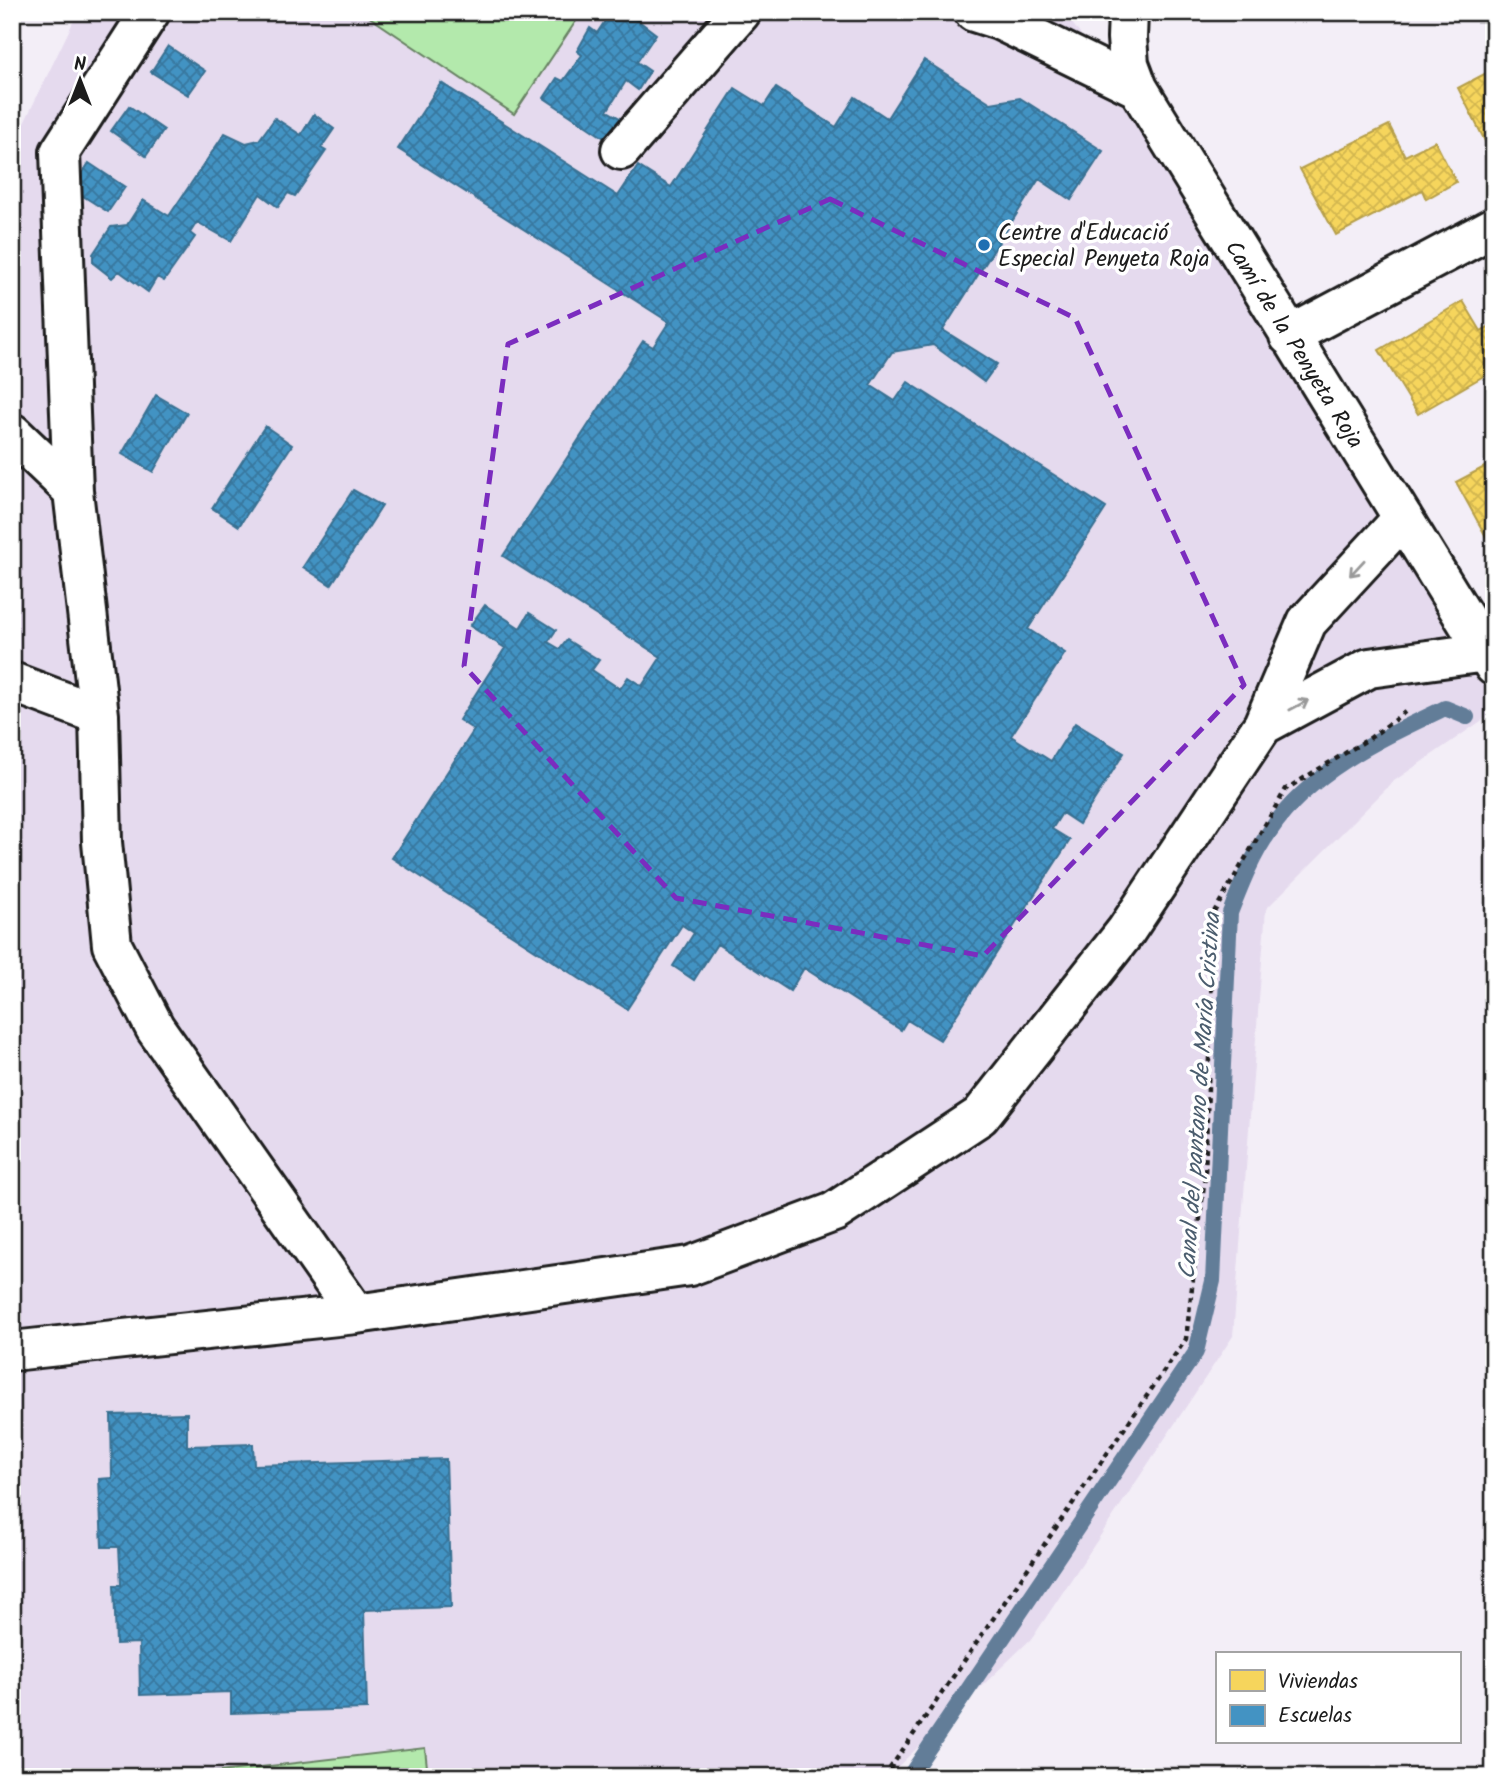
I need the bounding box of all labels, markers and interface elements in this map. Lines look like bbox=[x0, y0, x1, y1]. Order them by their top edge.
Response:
north arrow bbox=[46, 46, 116, 116]
text: N bbox=[74, 50, 86, 80]
place label: Centre d'Educació Especial Penyeta Roja bbox=[998, 216, 1210, 278]
street label: Camí de la Penyeta Roja bbox=[1214, 234, 1372, 456]
marker: Centre d'Educació Especial Penyeta Roja bbox=[976, 237, 992, 253]
one-way arrow bbox=[1349, 559, 1365, 577]
one-way arrow bbox=[1289, 698, 1309, 712]
water label: Canal del pantano de María Cristina bbox=[1168, 910, 1233, 1281]
legend bbox=[1216, 1652, 1460, 1744]
text: Viviendas bbox=[1278, 1666, 1358, 1699]
text: Escuelas bbox=[1278, 1700, 1352, 1733]

